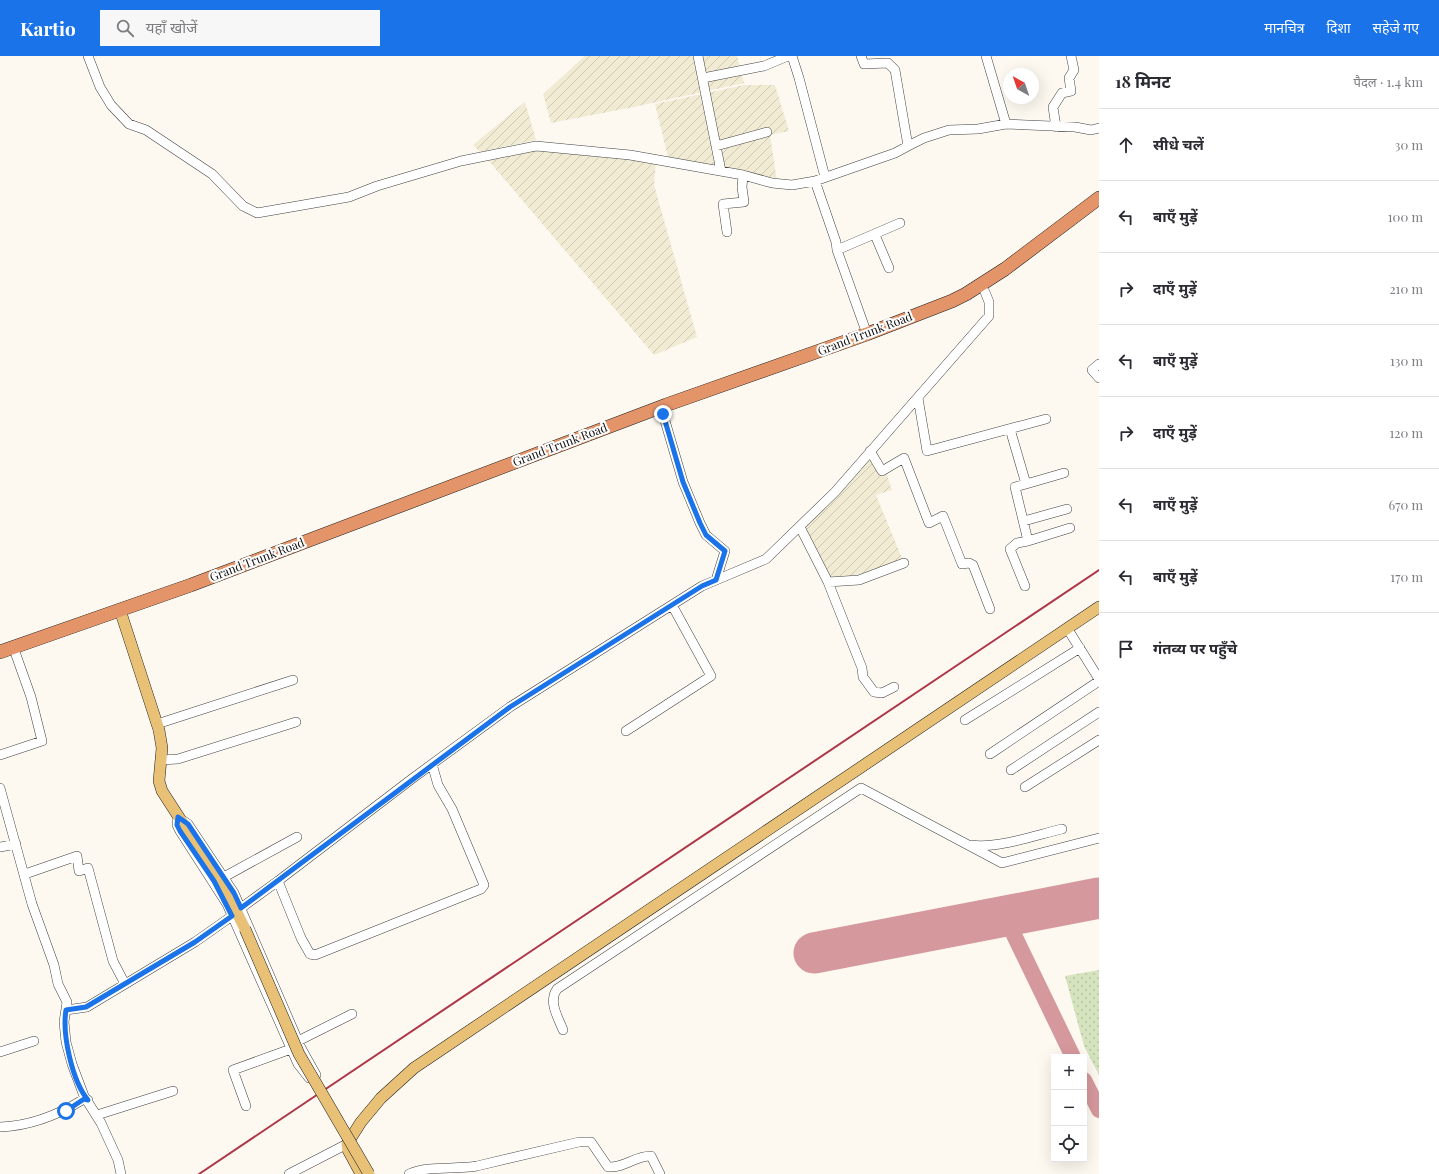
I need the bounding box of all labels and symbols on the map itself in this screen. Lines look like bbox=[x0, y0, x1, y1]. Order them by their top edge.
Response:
north arrow bbox=[1003, 68, 1039, 104]
street label: Grand Trunk Road bbox=[815, 308, 914, 359]
route end bbox=[654, 405, 672, 423]
street label: Grand Trunk Road bbox=[510, 419, 609, 470]
street label: Grand Trunk Road bbox=[207, 534, 306, 585]
route start bbox=[57, 1102, 75, 1120]

